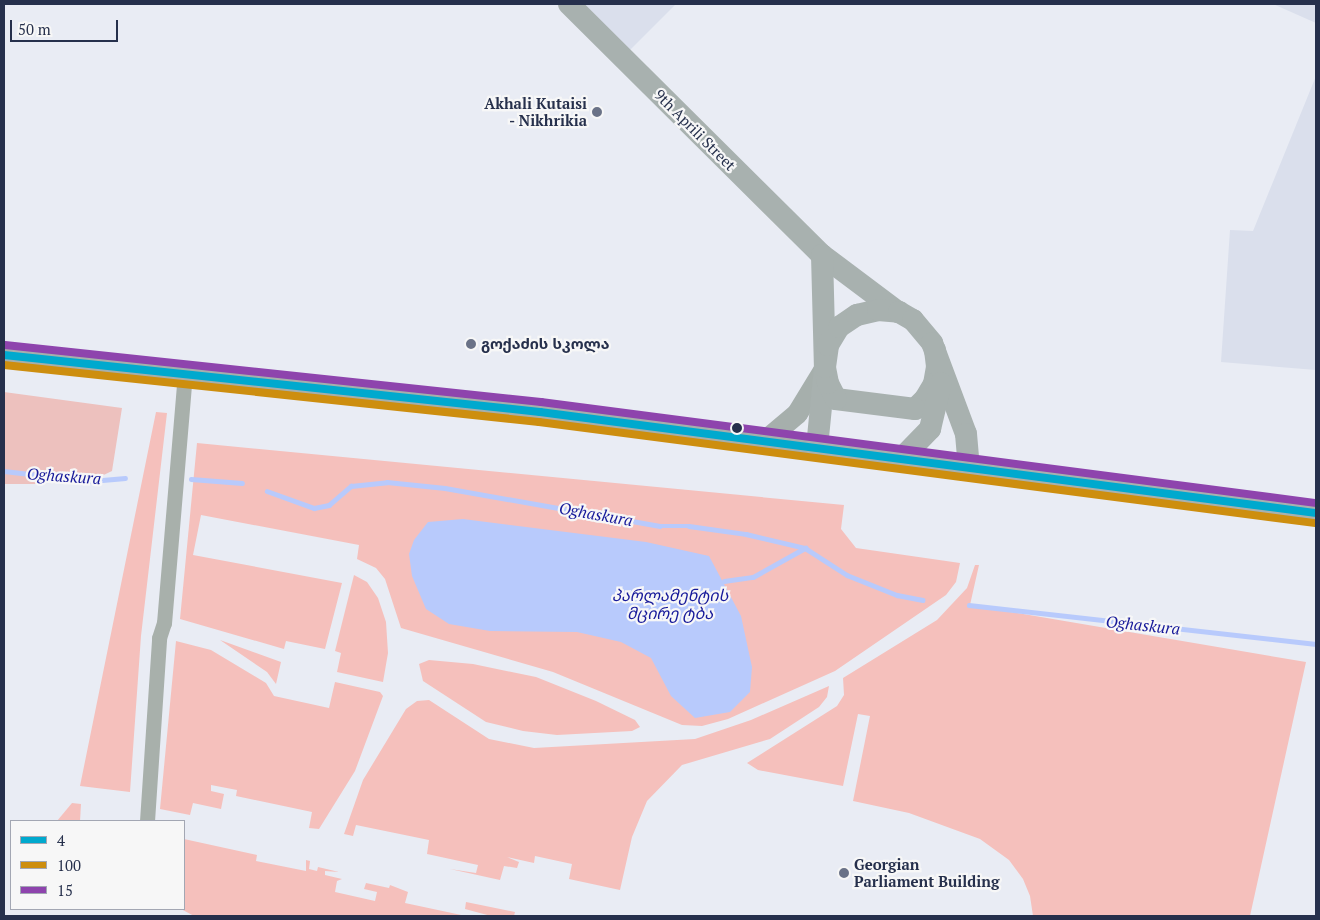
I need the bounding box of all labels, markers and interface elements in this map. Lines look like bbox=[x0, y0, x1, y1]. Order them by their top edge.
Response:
scale bar bbox=[12, 10, 120, 42]
text: 50 m bbox=[18, 19, 51, 39]
street label: 9th Aprili Street bbox=[651, 86, 739, 174]
place label: Akhali Kutaisi - Nikhrikia bbox=[484, 94, 587, 129]
marker: Akhali Kutaisi - Nikhrikia bbox=[591, 106, 603, 118]
place label: გოქაძის სკოლა bbox=[481, 335, 610, 353]
marker: გოქაძის სკოლა bbox=[465, 338, 477, 350]
unlabelled marker bbox=[732, 423, 742, 433]
water label: Oghaskura bbox=[26, 464, 102, 488]
water label: Oghaskura bbox=[558, 498, 634, 530]
water label: პარლამენტის მცირე ტბა bbox=[612, 585, 728, 623]
water label: Oghaskura bbox=[1105, 612, 1181, 638]
legend bbox=[10, 820, 185, 910]
text: 4 bbox=[57, 830, 65, 850]
text: 100 bbox=[57, 855, 81, 875]
place label: Georgian Parliament Building bbox=[854, 855, 999, 890]
marker: Georgian Parliament Building bbox=[838, 867, 850, 879]
text: 15 bbox=[57, 880, 73, 900]

